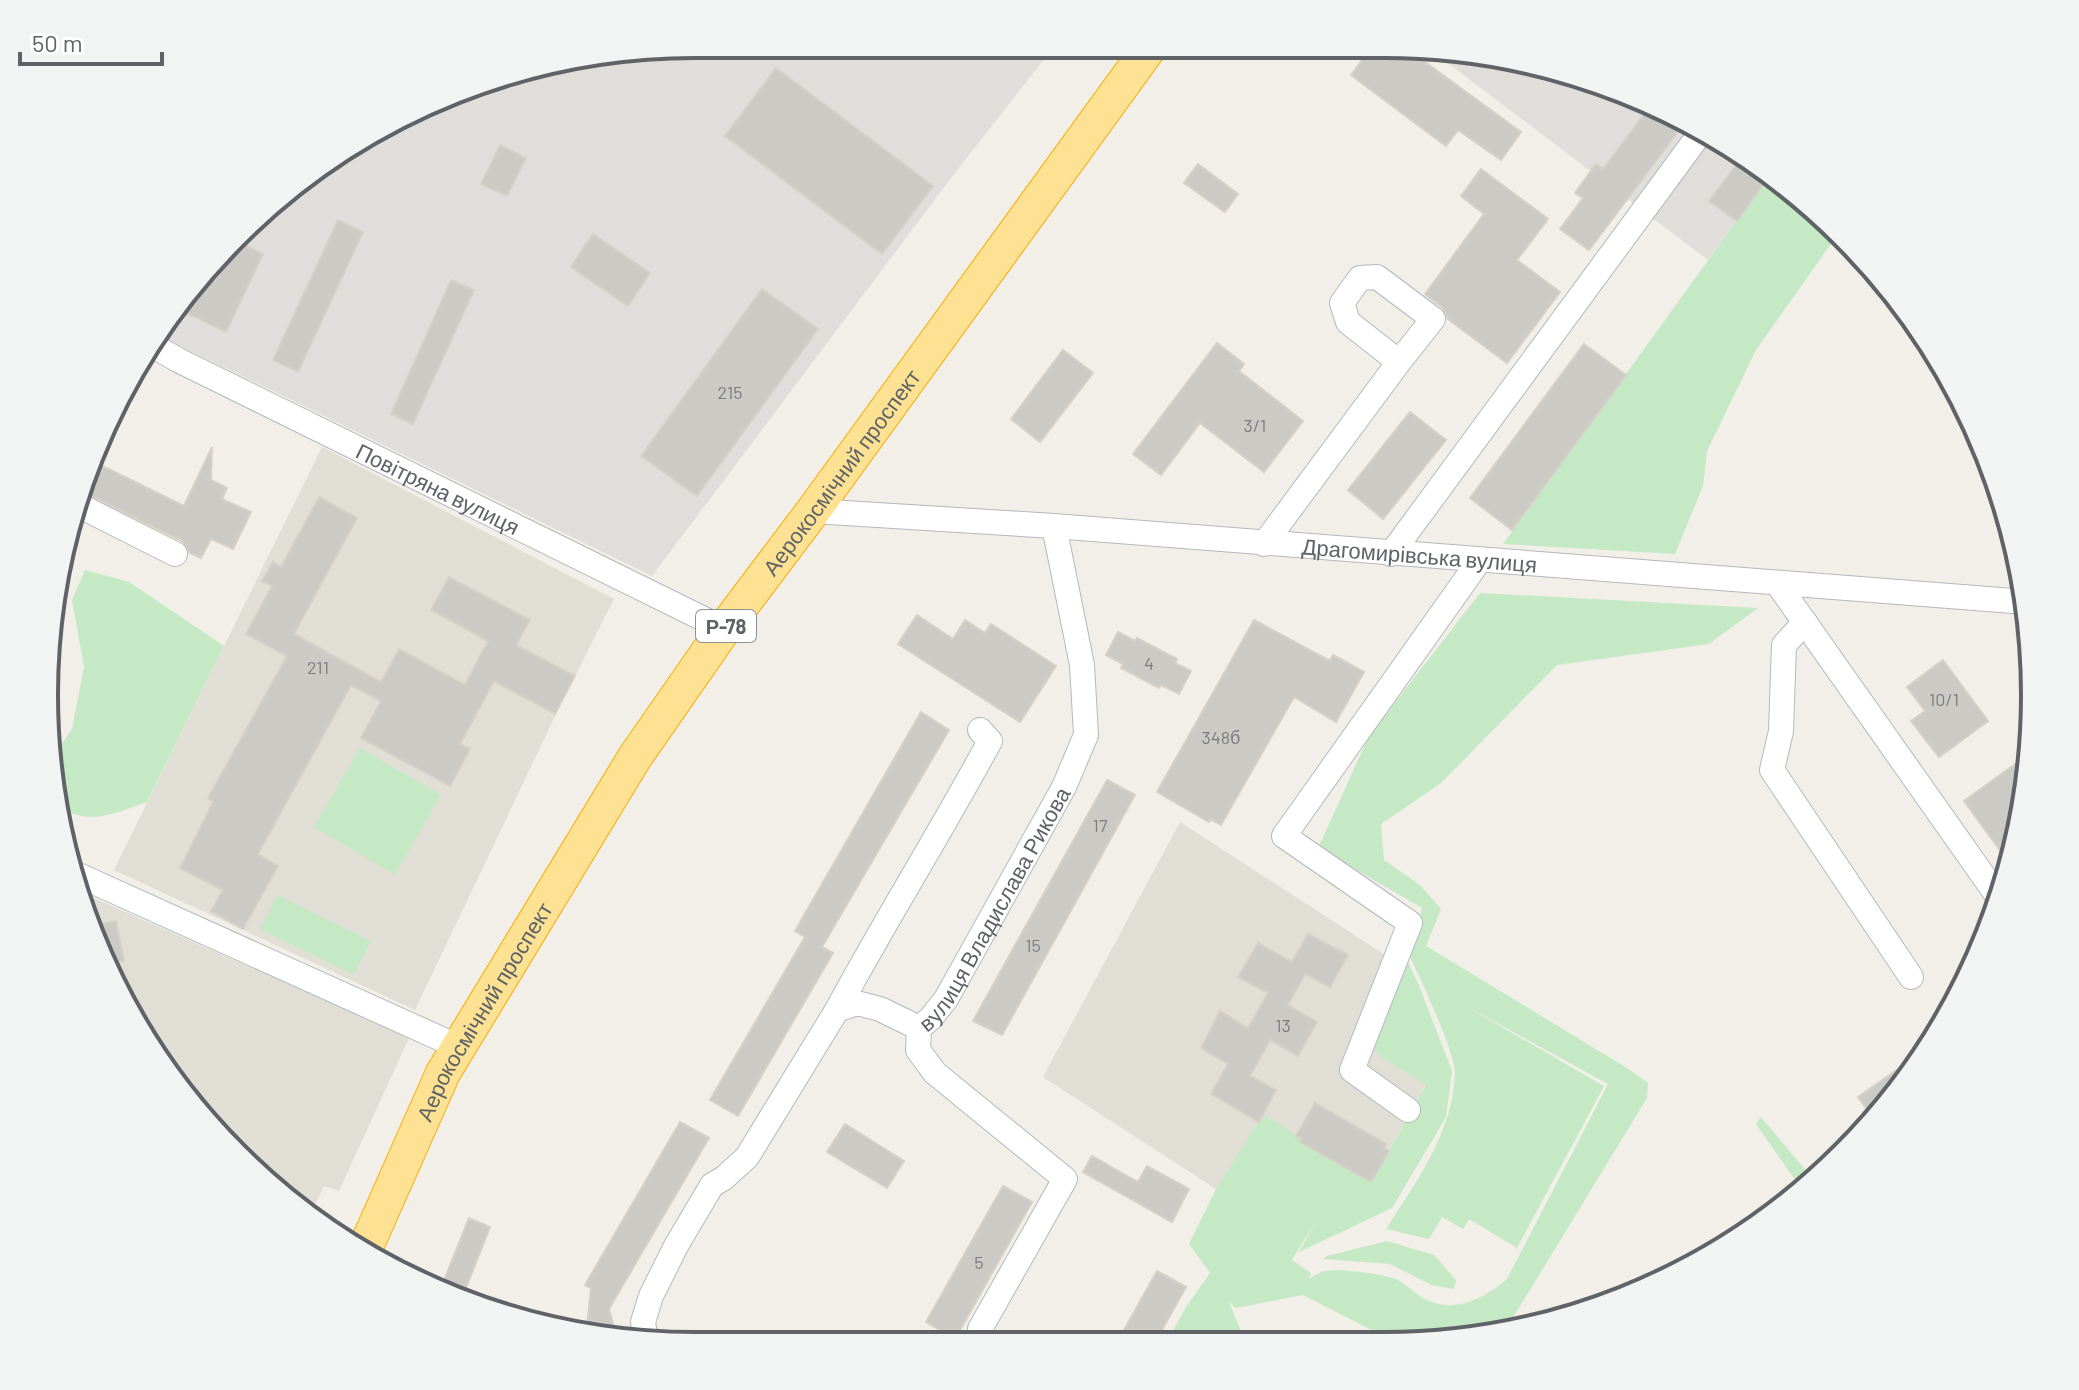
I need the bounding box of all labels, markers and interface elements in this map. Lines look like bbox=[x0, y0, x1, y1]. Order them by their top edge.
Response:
scale bar bbox=[20, 16, 162, 66]
text: 50 m bbox=[32, 28, 83, 57]
street label: Аерокосмічний проспект bbox=[757, 364, 925, 580]
house number: 215 bbox=[718, 381, 742, 403]
house number: 3/1 bbox=[1244, 414, 1266, 436]
street label: Повітряна вулиця bbox=[352, 437, 524, 539]
street label: Драгомирівська вулиця bbox=[1301, 532, 1538, 577]
road number: Р-78 bbox=[696, 610, 756, 642]
house number: 4 bbox=[1144, 652, 1154, 674]
house number: 211 bbox=[307, 656, 329, 678]
house number: 10/1 bbox=[1929, 688, 1959, 710]
house number: 348б bbox=[1202, 726, 1240, 748]
street label: вулиця Владислава Рикова bbox=[913, 781, 1075, 1036]
house number: 17 bbox=[1093, 814, 1108, 836]
street label: Аерокосмічний проспект bbox=[410, 897, 557, 1125]
house number: 15 bbox=[1025, 934, 1041, 956]
house number: 13 bbox=[1275, 1014, 1291, 1036]
house number: 5 bbox=[974, 1251, 984, 1273]

